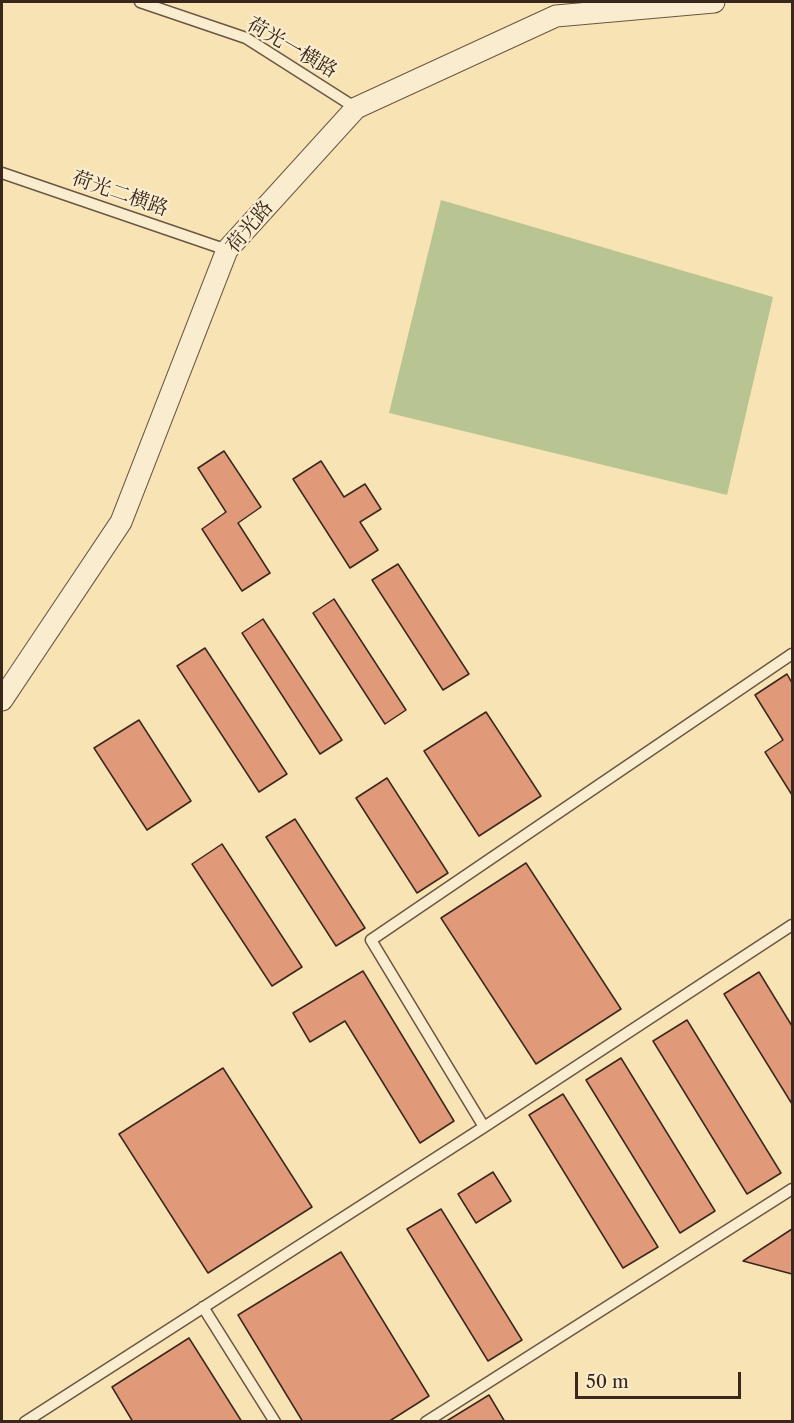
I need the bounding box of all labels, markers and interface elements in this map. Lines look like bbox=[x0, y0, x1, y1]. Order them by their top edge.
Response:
street label: 荷光一横路 bbox=[243, 13, 341, 83]
street label: 荷光二横路 bbox=[69, 166, 171, 222]
street label: 荷光路 bbox=[222, 196, 278, 258]
scale bar bbox=[578, 1360, 744, 1398]
text: 50 m bbox=[586, 1371, 629, 1393]

